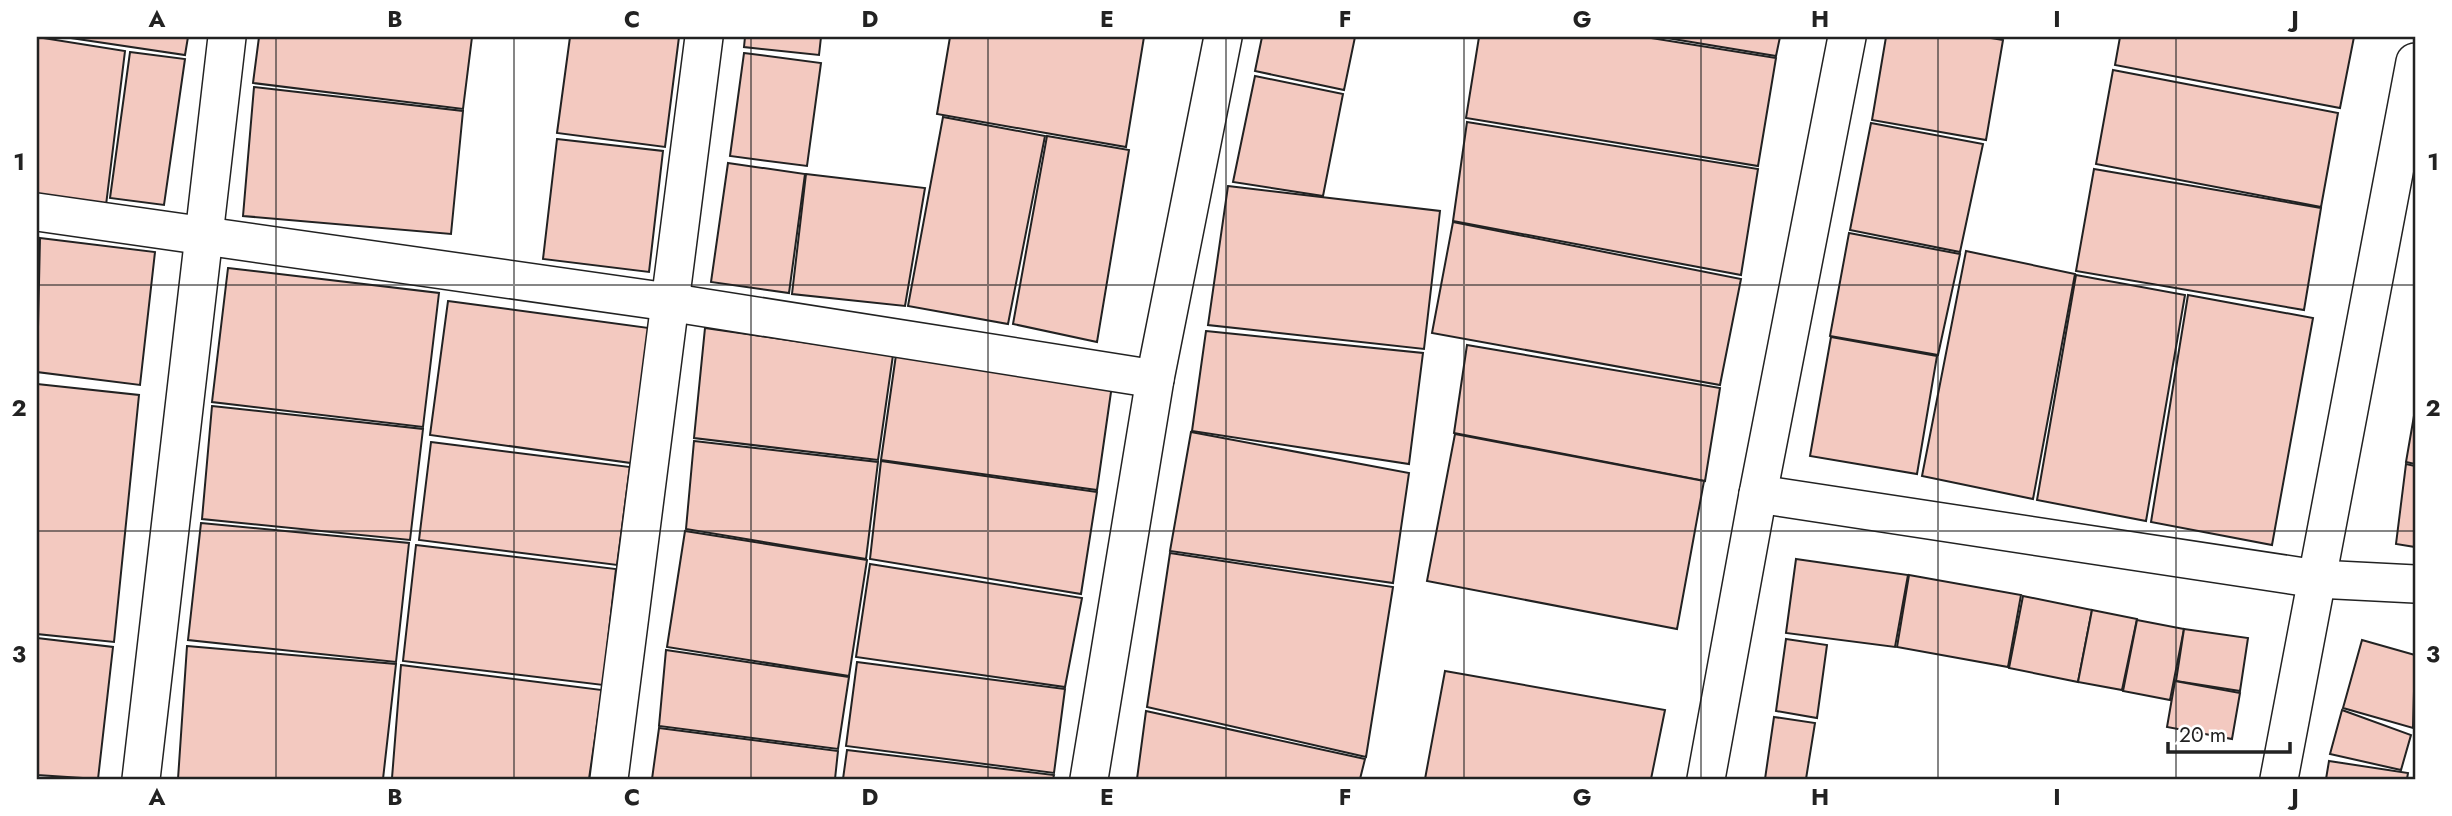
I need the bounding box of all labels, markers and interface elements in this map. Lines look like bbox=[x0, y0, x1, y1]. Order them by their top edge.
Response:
text: A bbox=[148, 2, 166, 36]
text: B bbox=[387, 2, 403, 36]
text: C bbox=[624, 2, 640, 36]
text: D bbox=[862, 2, 879, 36]
text: E bbox=[1100, 2, 1114, 36]
text: F bbox=[1339, 2, 1351, 36]
text: G bbox=[1573, 2, 1591, 36]
text: H bbox=[1811, 2, 1829, 36]
text: I bbox=[2053, 2, 2061, 36]
text: J bbox=[2287, 2, 2299, 36]
text: 1 bbox=[13, 145, 25, 179]
text: 1 bbox=[2427, 145, 2439, 179]
text: 2 bbox=[11, 391, 27, 425]
text: 2 bbox=[2425, 391, 2441, 425]
text: 3 bbox=[12, 637, 26, 671]
text: 3 bbox=[2426, 637, 2440, 671]
scale bar bbox=[2168, 711, 2291, 755]
text: 20 m bbox=[2179, 720, 2226, 750]
text: A bbox=[148, 780, 166, 814]
text: B bbox=[387, 780, 403, 814]
text: C bbox=[624, 780, 640, 814]
text: D bbox=[862, 780, 879, 814]
text: E bbox=[1100, 780, 1114, 814]
text: F bbox=[1339, 780, 1351, 814]
text: G bbox=[1573, 780, 1591, 814]
text: H bbox=[1811, 780, 1829, 814]
text: I bbox=[2053, 780, 2061, 814]
text: J bbox=[2287, 780, 2299, 814]

